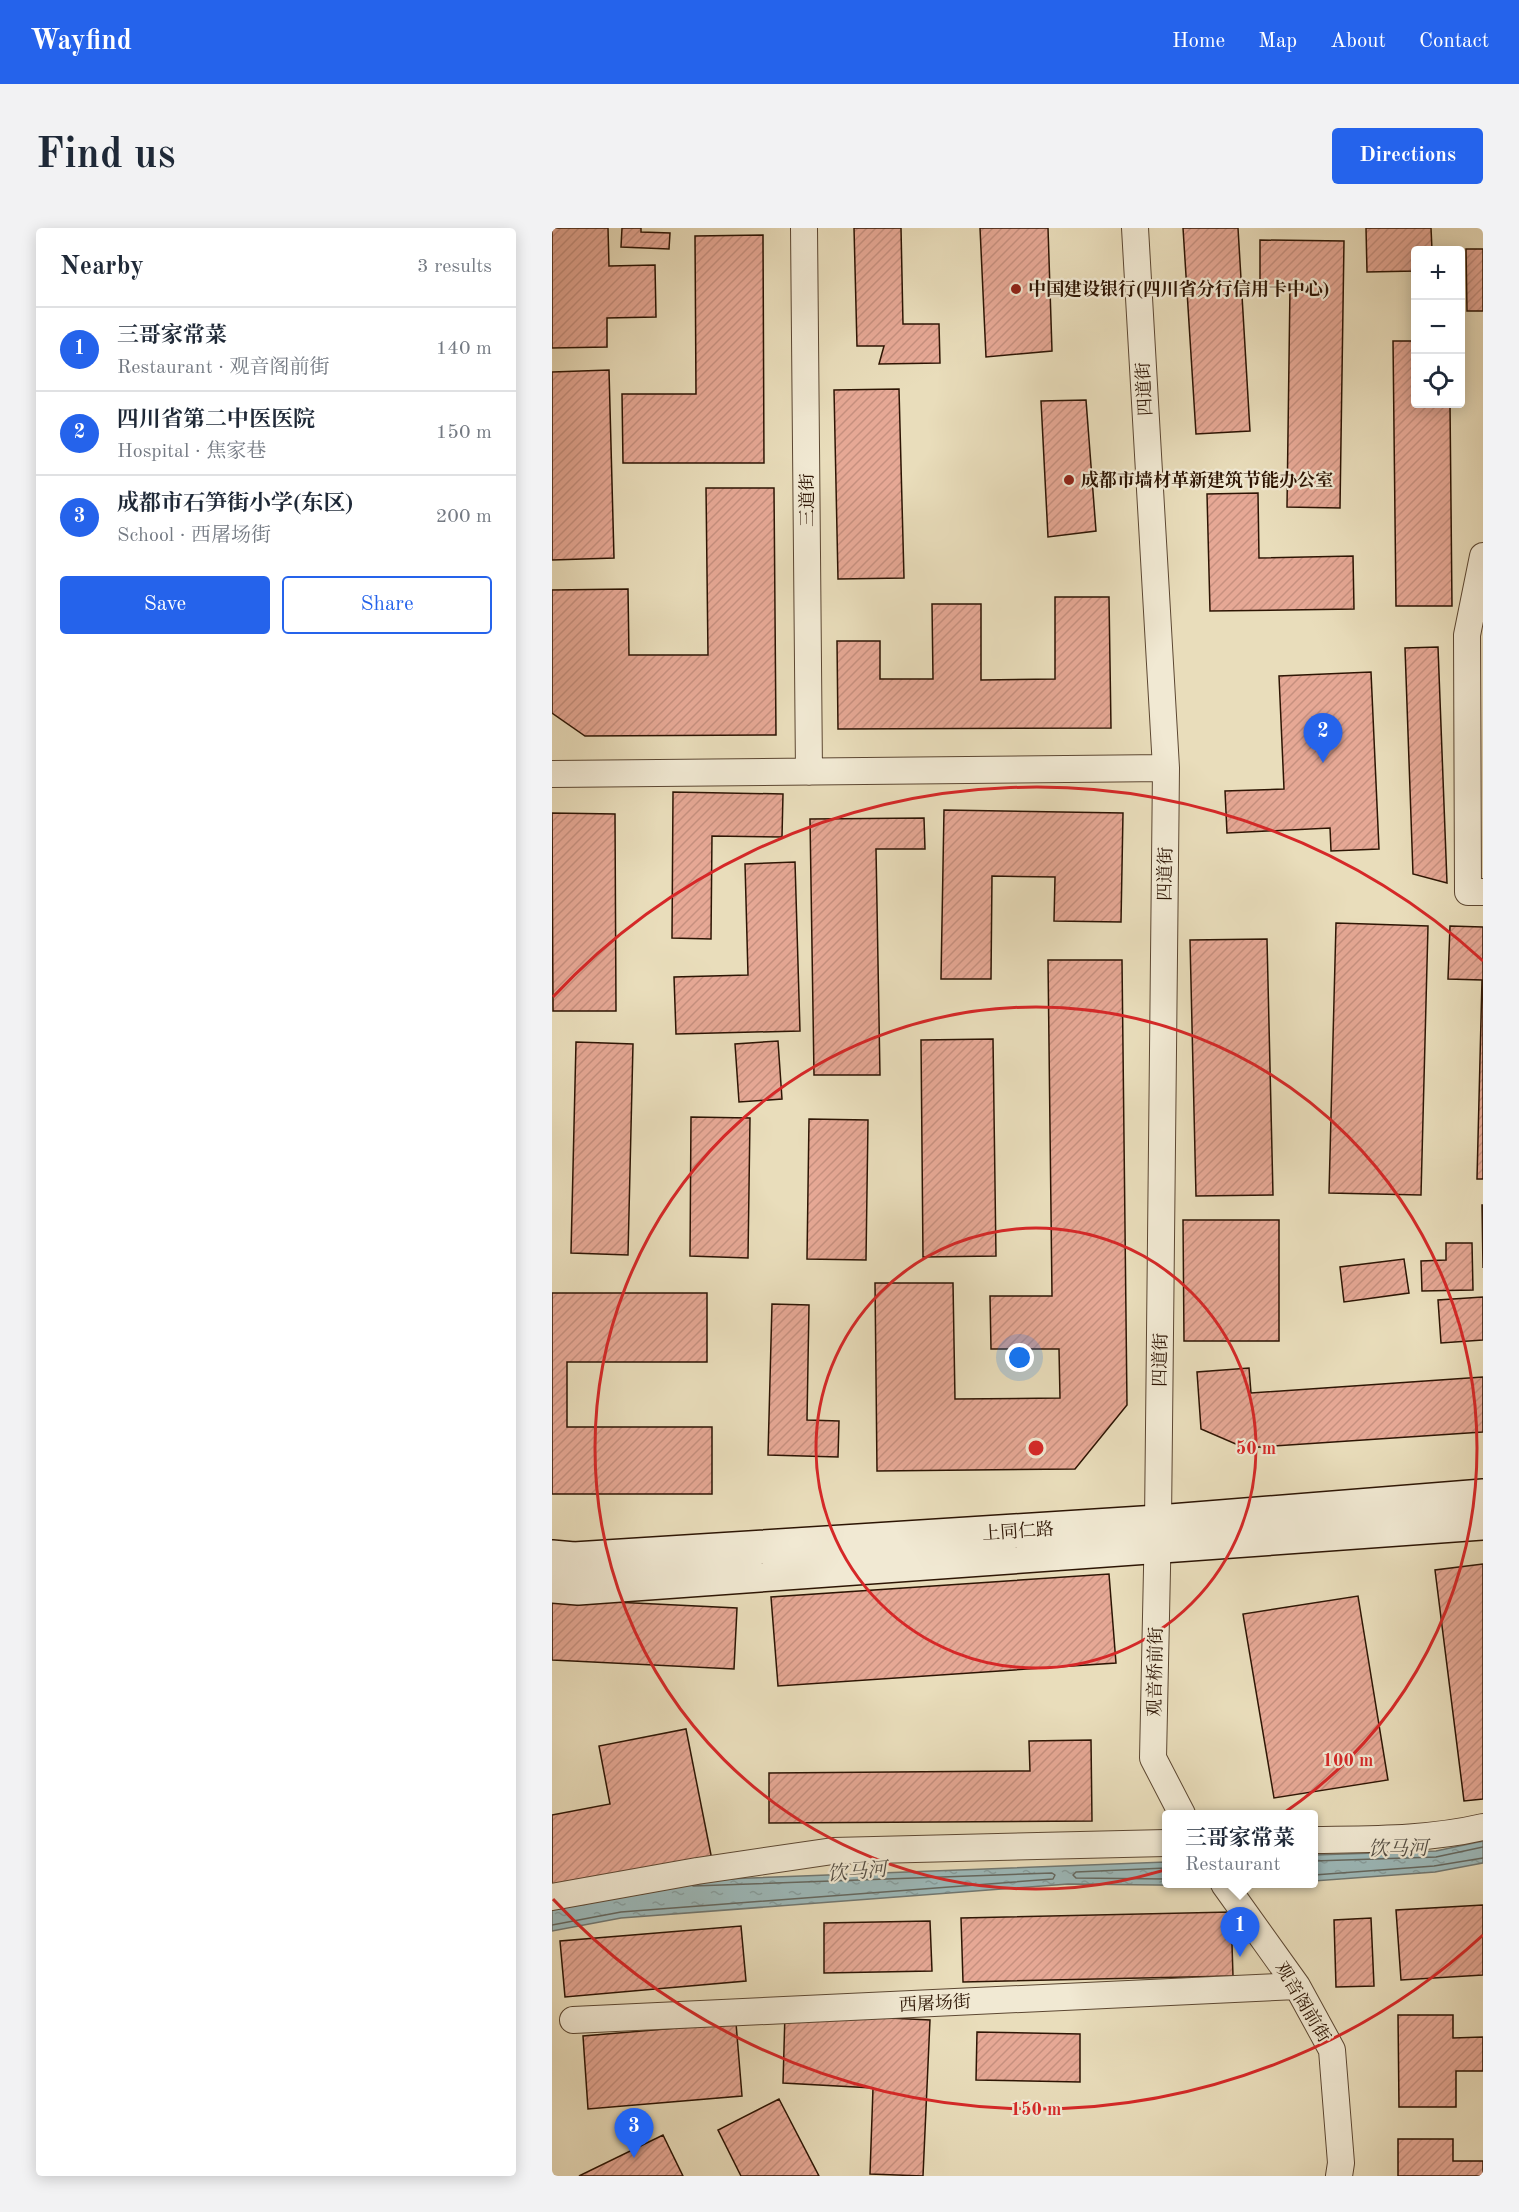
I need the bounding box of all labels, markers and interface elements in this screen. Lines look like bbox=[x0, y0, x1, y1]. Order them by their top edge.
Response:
text: Wayfind bbox=[30, 28, 132, 56]
text: Home bbox=[1172, 31, 1225, 52]
text: Map bbox=[1258, 31, 1297, 52]
text: About bbox=[1330, 31, 1386, 52]
text: Contact bbox=[1419, 31, 1489, 52]
button: Directions bbox=[1332, 128, 1483, 184]
text: Find us bbox=[36, 135, 175, 177]
map controls bbox=[1411, 246, 1465, 408]
button: + bbox=[1411, 246, 1465, 300]
text: Nearby bbox=[60, 254, 144, 280]
text: 3 results bbox=[417, 257, 492, 277]
place label: 中国建设银行(四川省分行信用卡中心) bbox=[1028, 279, 1329, 299]
marker: 中国建设银行(四川省分行信用卡中心) bbox=[1009, 282, 1023, 296]
button: − bbox=[1411, 300, 1465, 354]
text: 三哥家常菜 bbox=[117, 325, 227, 347]
text: 1 bbox=[74, 339, 85, 359]
text: 140 m bbox=[436, 339, 492, 359]
button: locate bbox=[1411, 354, 1465, 408]
text: Restaurant · 观音阁前街 bbox=[117, 358, 329, 378]
street label: 四道街 bbox=[1134, 362, 1155, 416]
text: 四川省第二中医医院 bbox=[117, 409, 315, 431]
text: 2 bbox=[74, 423, 85, 443]
text: 150 m bbox=[436, 423, 492, 443]
text: Hospital · 焦家巷 bbox=[117, 442, 266, 462]
place label: 成都市墙材革新建筑节能办公室 bbox=[1081, 470, 1333, 490]
street label: 三道街 bbox=[798, 473, 817, 527]
marker: 成都市墙材革新建筑节能办公室 bbox=[1062, 473, 1076, 487]
text: 成都市石笋街小学(东区) bbox=[117, 493, 353, 515]
text: 3 bbox=[74, 507, 85, 527]
text: 200 m bbox=[436, 507, 492, 527]
text: School · 西屠场街 bbox=[117, 526, 271, 546]
button: Save bbox=[60, 576, 270, 634]
button: Share bbox=[282, 576, 492, 634]
pin: 2 bbox=[1304, 714, 1342, 763]
street label: 四道街 bbox=[1156, 847, 1175, 901]
street label: 四道街 bbox=[1151, 1333, 1170, 1387]
your location bbox=[1005, 1343, 1034, 1372]
centre of rings bbox=[1026, 1438, 1046, 1458]
text: 50 m bbox=[1236, 1440, 1276, 1458]
street label: 上同仁路 bbox=[981, 1519, 1055, 1543]
street label: 观音桥前街 bbox=[1144, 1627, 1166, 1717]
text: 100 m bbox=[1323, 1752, 1373, 1770]
popup bbox=[1162, 1810, 1318, 1888]
text: 三哥家常菜 bbox=[1185, 1828, 1295, 1850]
water label: 饮马河 bbox=[1368, 1837, 1431, 1861]
text: Restaurant bbox=[1185, 1855, 1281, 1875]
water label: 饮马河 bbox=[826, 1858, 891, 1886]
pin: 1 bbox=[1220, 1908, 1260, 1957]
street label: 观音阁前街 bbox=[1271, 1958, 1335, 2046]
street label: 西屠场街 bbox=[899, 1992, 971, 2015]
text: 150 m bbox=[1011, 2101, 1061, 2119]
pin: 3 bbox=[614, 2108, 653, 2158]

